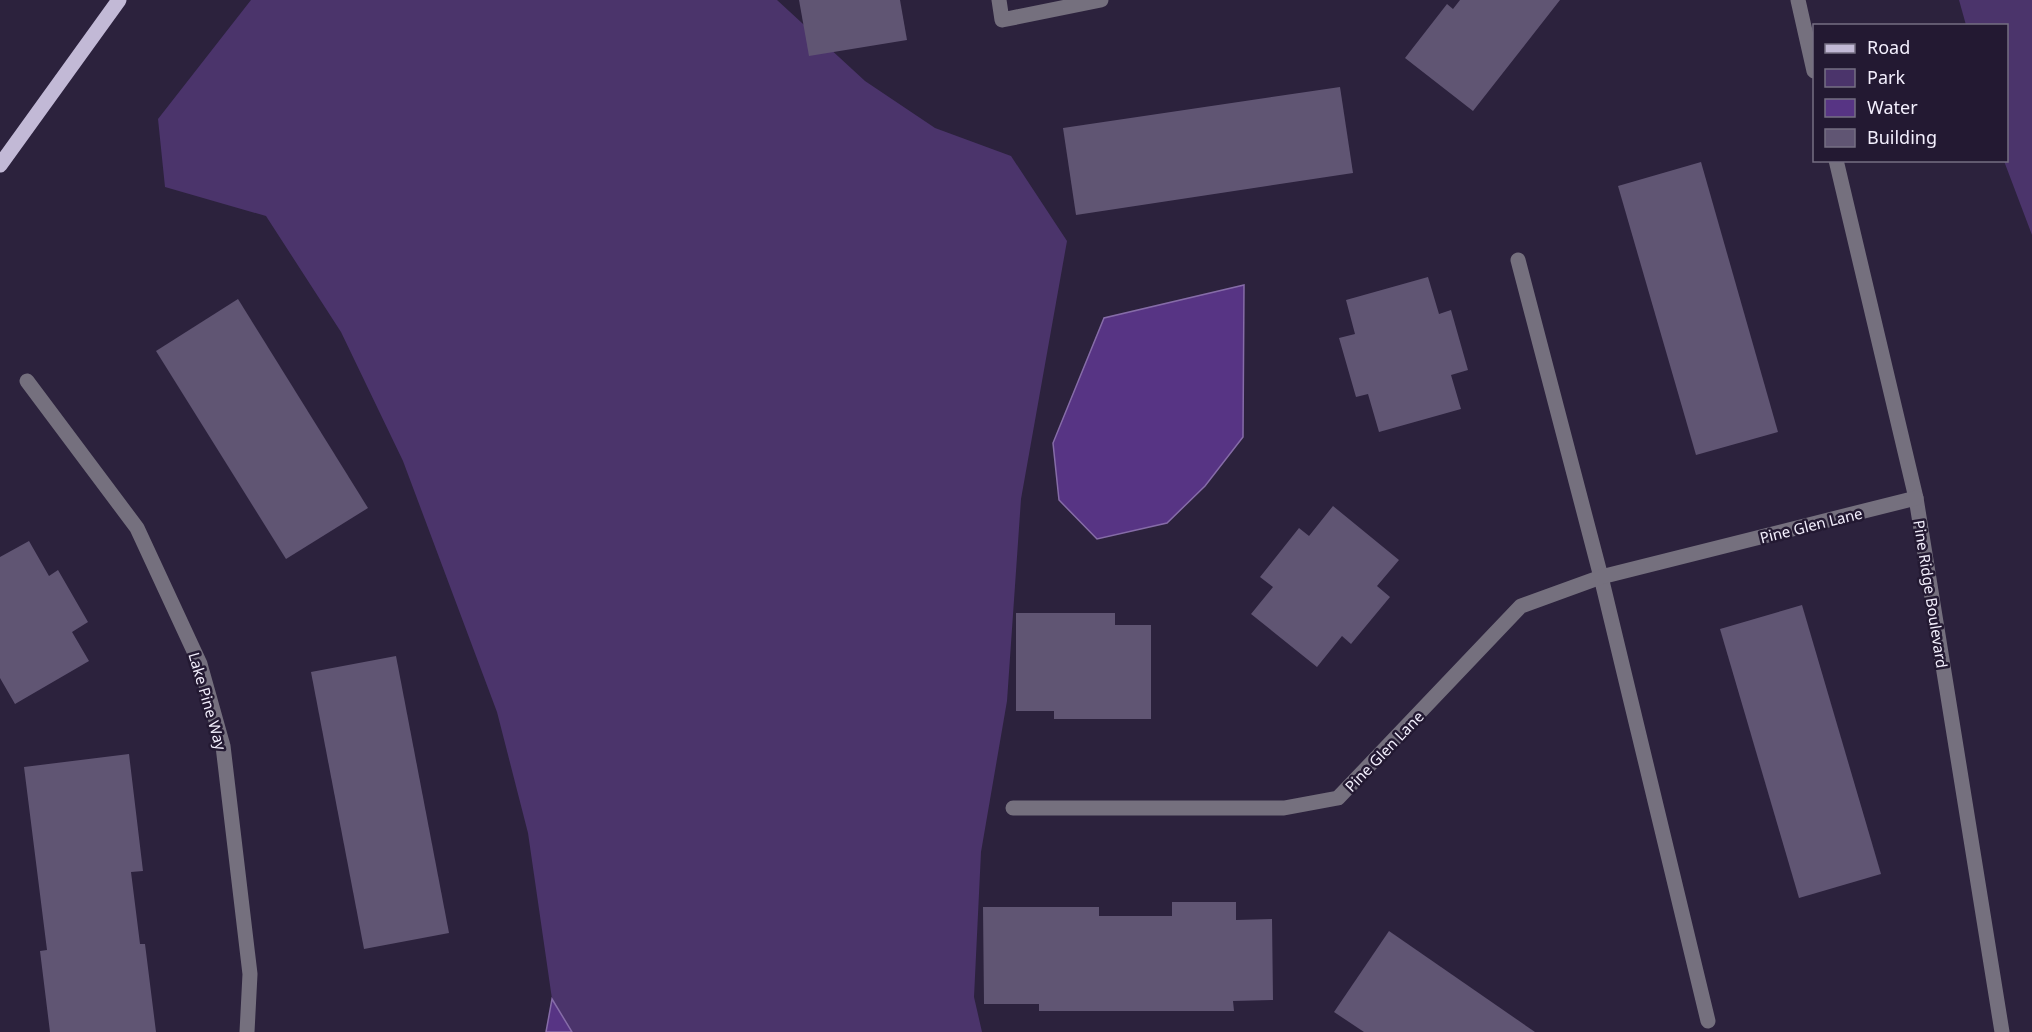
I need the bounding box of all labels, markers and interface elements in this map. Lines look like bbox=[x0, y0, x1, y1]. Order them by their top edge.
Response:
legend bbox=[1813, 24, 2008, 162]
text: Road bbox=[1867, 35, 1910, 59]
text: Park bbox=[1867, 65, 1905, 89]
text: Water bbox=[1867, 95, 1918, 119]
text: Building bbox=[1867, 125, 1937, 149]
street label: Pine Glen Lane bbox=[1758, 503, 1864, 547]
street label: Pine Ridge Boulevard bbox=[1909, 518, 1953, 670]
street label: Lake Pine Way bbox=[184, 650, 232, 753]
street label: Pine Glen Lane bbox=[1340, 706, 1428, 796]

